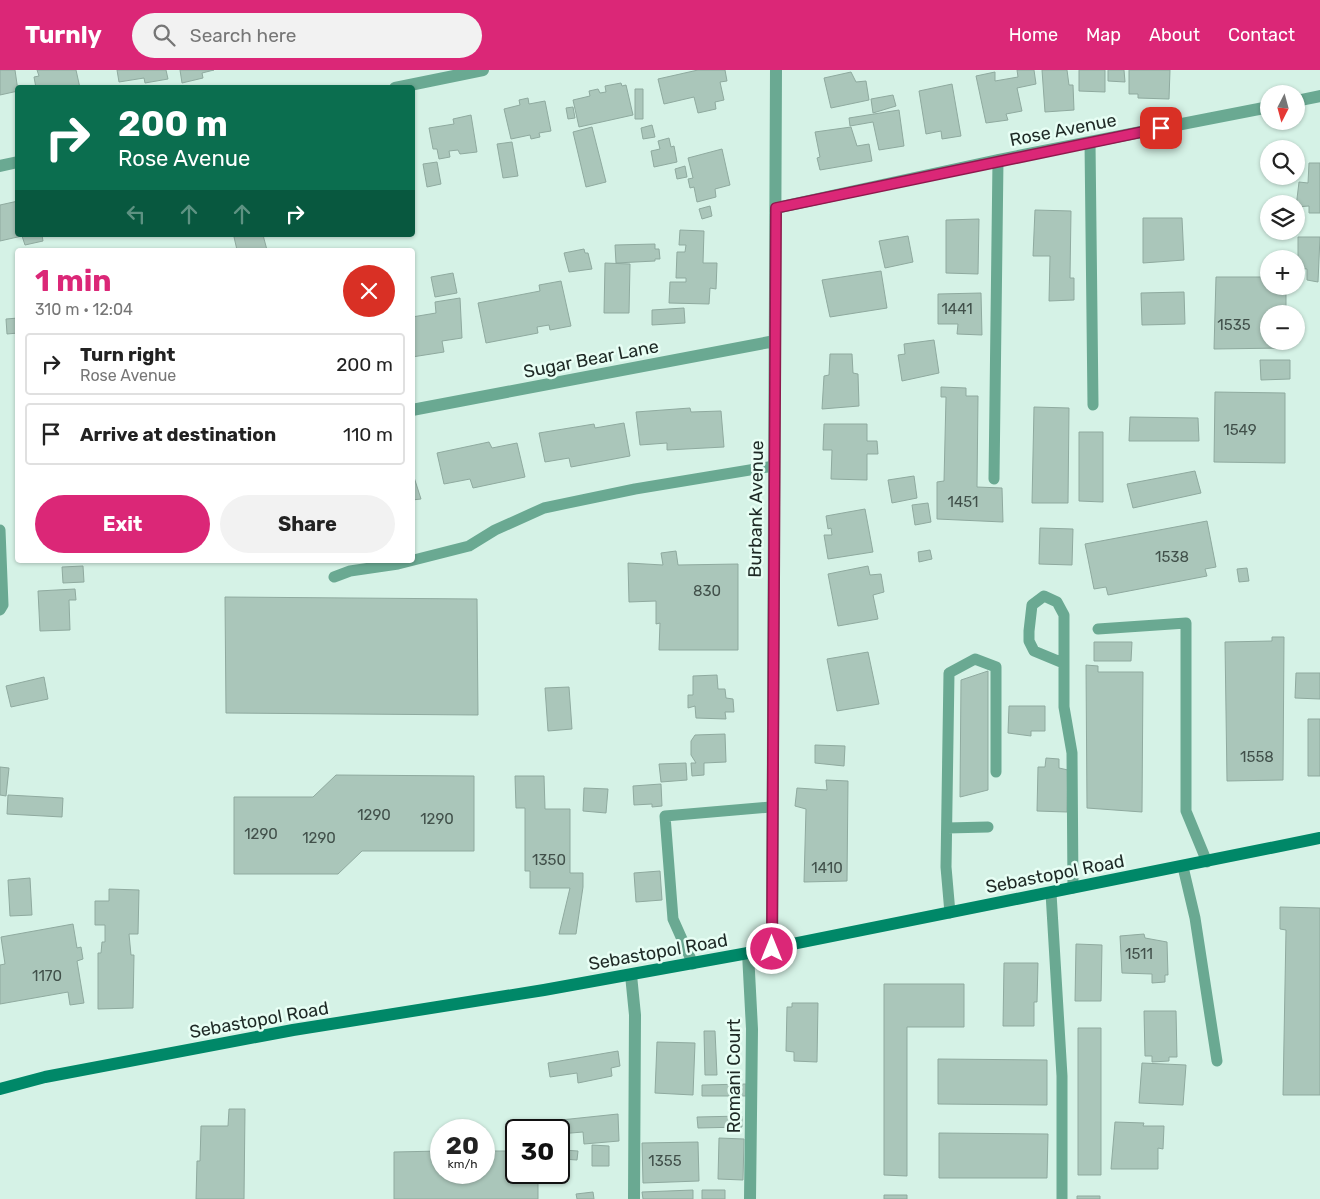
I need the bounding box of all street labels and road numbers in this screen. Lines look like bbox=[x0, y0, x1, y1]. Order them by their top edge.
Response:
street label: Rose Avenue bbox=[1008, 109, 1118, 151]
street label: Sugar Bear Lane bbox=[521, 335, 661, 383]
street label: Burbank Avenue bbox=[744, 440, 768, 578]
street label: Sebastopol Road bbox=[984, 850, 1126, 898]
street label: Sebastopol Road bbox=[587, 929, 729, 975]
street label: Sebastopol Road bbox=[188, 997, 330, 1043]
street label: Romani Court bbox=[723, 1019, 745, 1133]

